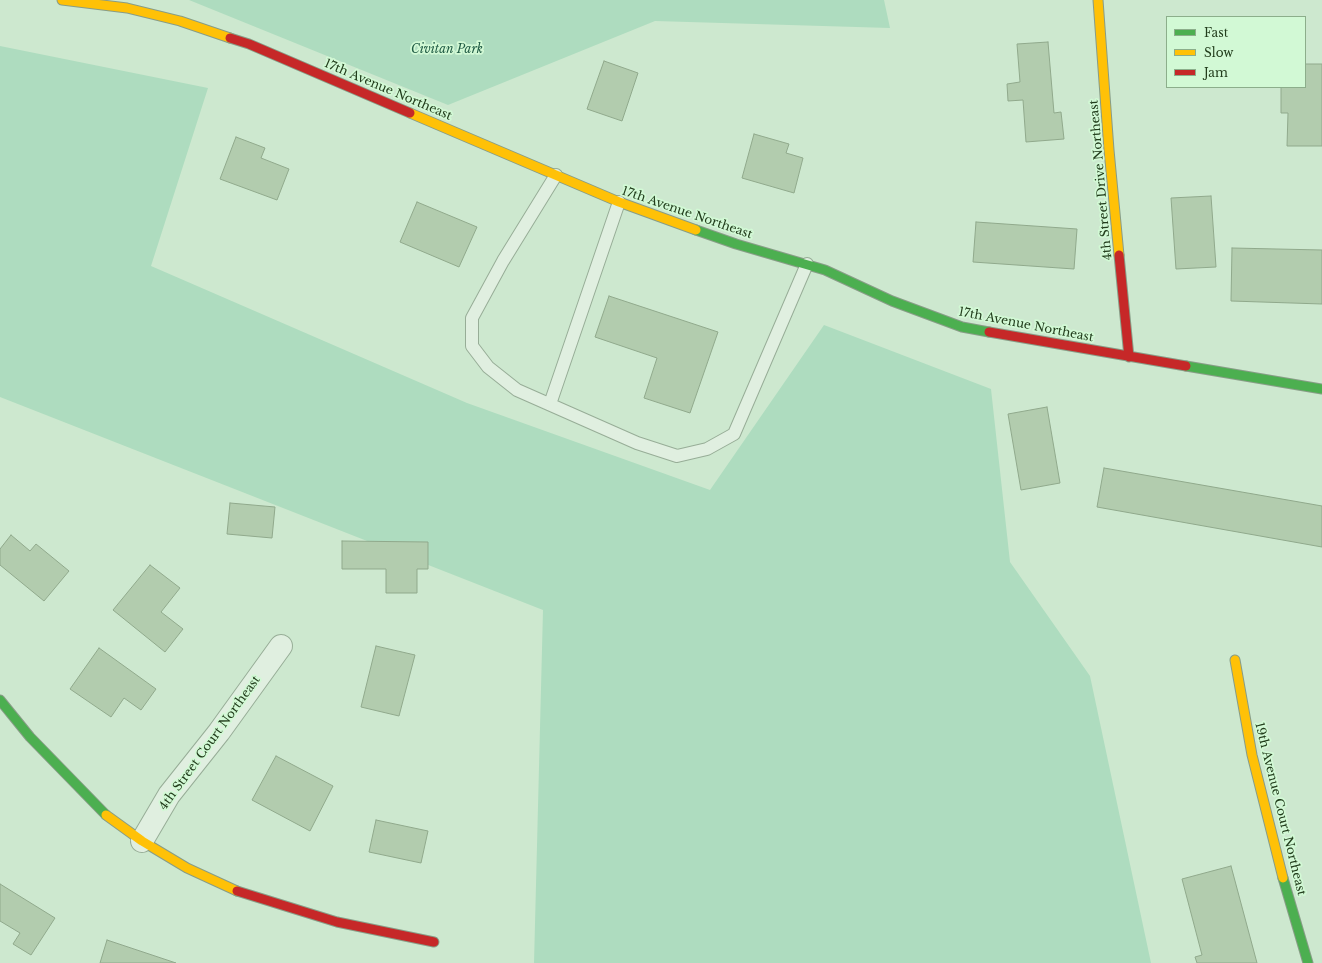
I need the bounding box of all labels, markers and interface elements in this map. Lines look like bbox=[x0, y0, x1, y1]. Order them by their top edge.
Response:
legend bbox=[1166, 16, 1306, 88]
text: Fast bbox=[1204, 25, 1228, 40]
park label: Civitan Park bbox=[411, 43, 483, 57]
text: Slow bbox=[1204, 45, 1233, 60]
street label: 17th Avenue Northeast bbox=[322, 57, 454, 123]
text: Jam bbox=[1204, 65, 1228, 80]
street label: 4th Street Drive Northeast bbox=[1087, 99, 1115, 261]
street label: 17th Avenue Northeast bbox=[620, 184, 754, 242]
street label: 17th Avenue Northeast bbox=[957, 305, 1095, 345]
street label: 4th Street Court Northeast bbox=[156, 673, 264, 813]
street label: 19th Avenue Court Northeast bbox=[1251, 721, 1309, 897]

